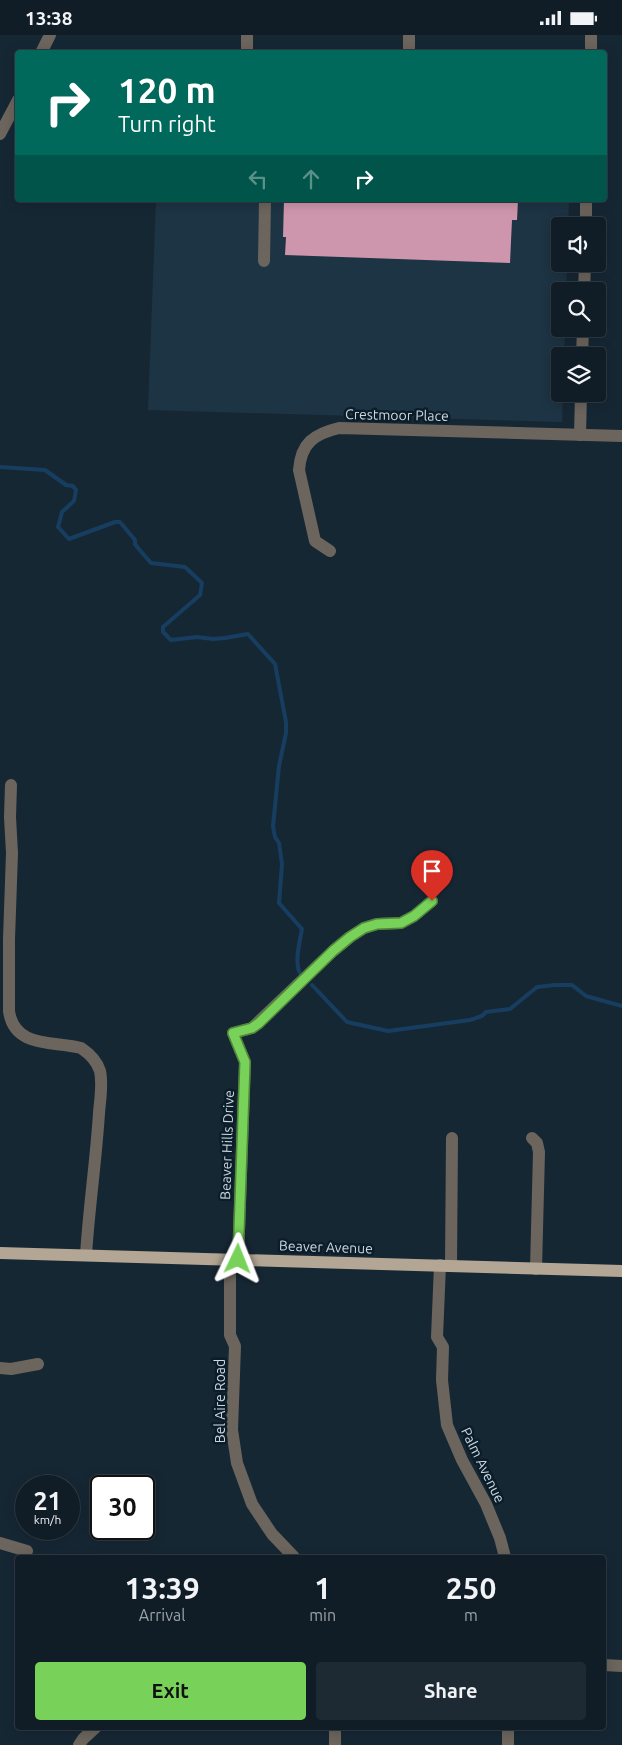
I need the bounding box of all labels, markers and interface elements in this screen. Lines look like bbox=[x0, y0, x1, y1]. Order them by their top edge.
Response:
text: 13:38 bbox=[25, 7, 73, 29]
icon: right bbox=[35, 70, 100, 135]
text: 120 m bbox=[118, 70, 216, 110]
text: Turn right bbox=[118, 111, 216, 136]
icon: left bbox=[244, 165, 272, 193]
icon: ahead bbox=[297, 165, 325, 193]
icon: right bbox=[350, 165, 378, 193]
map controls bbox=[551, 217, 606, 402]
button: sound bbox=[551, 217, 606, 272]
button: search bbox=[551, 282, 606, 337]
button: layers bbox=[551, 347, 606, 402]
street label: Crestmoor Place bbox=[345, 406, 449, 424]
pin bbox=[411, 850, 453, 901]
icon: arrive bbox=[418, 857, 446, 885]
street label: Beaver Hills Drive bbox=[217, 1090, 237, 1200]
position arrow bbox=[211, 1232, 263, 1284]
street label: Beaver Avenue bbox=[279, 1237, 373, 1257]
street label: Bel Aire Road bbox=[212, 1359, 228, 1443]
street label: Palm Avenue bbox=[458, 1425, 508, 1505]
speed limit sign: 30 bbox=[90, 1475, 155, 1540]
text: 21 bbox=[33, 1487, 62, 1515]
text: km/h bbox=[34, 1513, 61, 1526]
text: 13:39 bbox=[125, 1571, 200, 1605]
text: 1 bbox=[314, 1571, 331, 1605]
text: 250 bbox=[446, 1571, 496, 1605]
text: Arrival bbox=[139, 1606, 185, 1624]
text: min bbox=[309, 1606, 336, 1624]
text: m bbox=[464, 1606, 478, 1624]
button: Exit bbox=[35, 1662, 306, 1720]
button: Share bbox=[316, 1662, 586, 1720]

